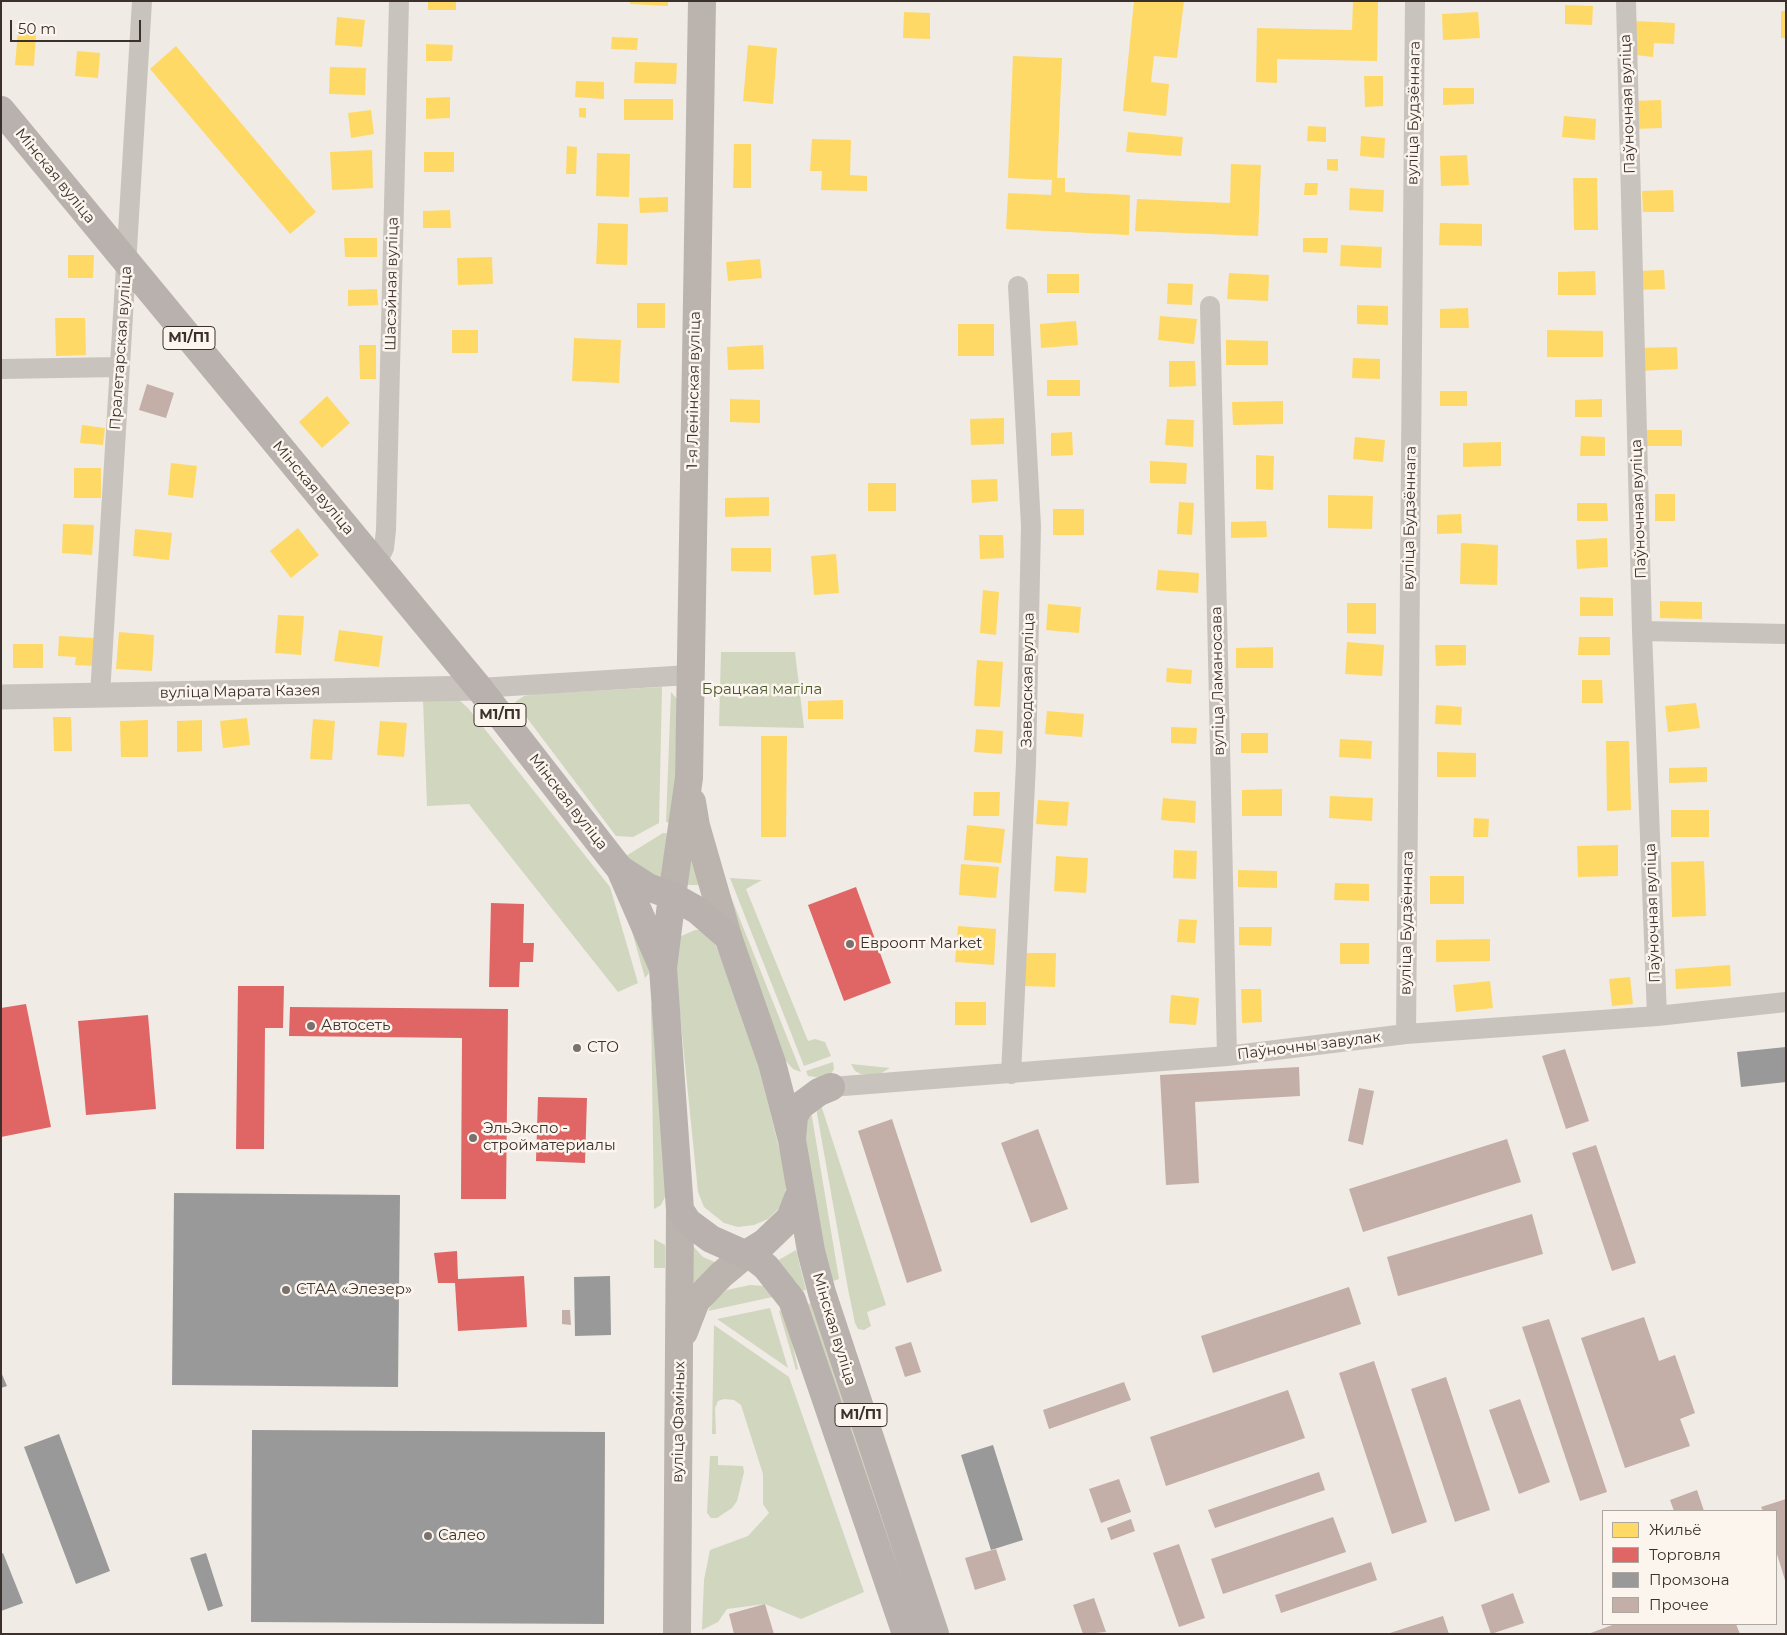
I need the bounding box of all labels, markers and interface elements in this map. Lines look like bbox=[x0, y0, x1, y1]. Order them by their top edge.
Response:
scale bar bbox=[12, 10, 144, 42]
text: 50 m bbox=[18, 19, 56, 38]
street label: Паўночная вуліца bbox=[1617, 34, 1639, 174]
street label: вуліца Будзённага bbox=[1404, 41, 1424, 185]
street label: Мінская вуліца bbox=[11, 125, 99, 227]
street label: Шасэйная вуліца bbox=[382, 217, 402, 351]
street label: Пралетарская вуліца bbox=[106, 265, 136, 431]
street label: 1-я Ленінская вуліца bbox=[684, 311, 704, 469]
road number: М1/П1 bbox=[163, 326, 215, 349]
street label: Мінская вуліца bbox=[268, 437, 358, 539]
street label: Паўночная вуліца bbox=[1628, 439, 1650, 579]
street label: вуліца Будзённага bbox=[1400, 446, 1420, 590]
street label: вуліца Ламаносава bbox=[1208, 606, 1228, 756]
street label: Заводская вуліца bbox=[1018, 612, 1038, 748]
park label: Брацкая магіла bbox=[702, 681, 822, 699]
street label: вуліца Марата Казея bbox=[159, 682, 321, 702]
road number: М1/П1 bbox=[474, 704, 526, 726]
street label: Мінская вуліца bbox=[525, 750, 611, 854]
street label: Паўночная вуліца bbox=[1642, 843, 1664, 983]
street label: вуліца Будзённага bbox=[1397, 851, 1417, 995]
place label: Евроопт Market bbox=[860, 935, 982, 953]
marker: Евроопт Market bbox=[844, 938, 856, 950]
place label: Автосеть bbox=[321, 1017, 390, 1035]
marker: Автосеть bbox=[305, 1020, 317, 1032]
street label: Паўночны завулак bbox=[1236, 1028, 1382, 1064]
place label: СТО bbox=[587, 1039, 619, 1057]
marker: СТО bbox=[571, 1042, 583, 1054]
place label: ЭльЭкспо - стройматериалы bbox=[483, 1120, 616, 1155]
marker: ЭльЭкспо - стройматериалы bbox=[467, 1132, 479, 1144]
street label: Мінская вуліца bbox=[808, 1270, 860, 1388]
place label: СТАА «Элезер» bbox=[296, 1281, 412, 1299]
marker: СТАА «Элезер» bbox=[280, 1284, 292, 1296]
street label: вуліца Фаміных bbox=[669, 1361, 689, 1483]
road number: М1/П1 bbox=[835, 1404, 887, 1426]
legend bbox=[1602, 1510, 1777, 1625]
text: Жильё bbox=[1649, 1520, 1702, 1539]
place label: Салео bbox=[438, 1527, 486, 1545]
marker: Салео bbox=[422, 1530, 434, 1542]
text: Торговля bbox=[1649, 1545, 1721, 1564]
text: Промзона bbox=[1649, 1570, 1729, 1589]
text: Прочее bbox=[1649, 1595, 1709, 1614]

